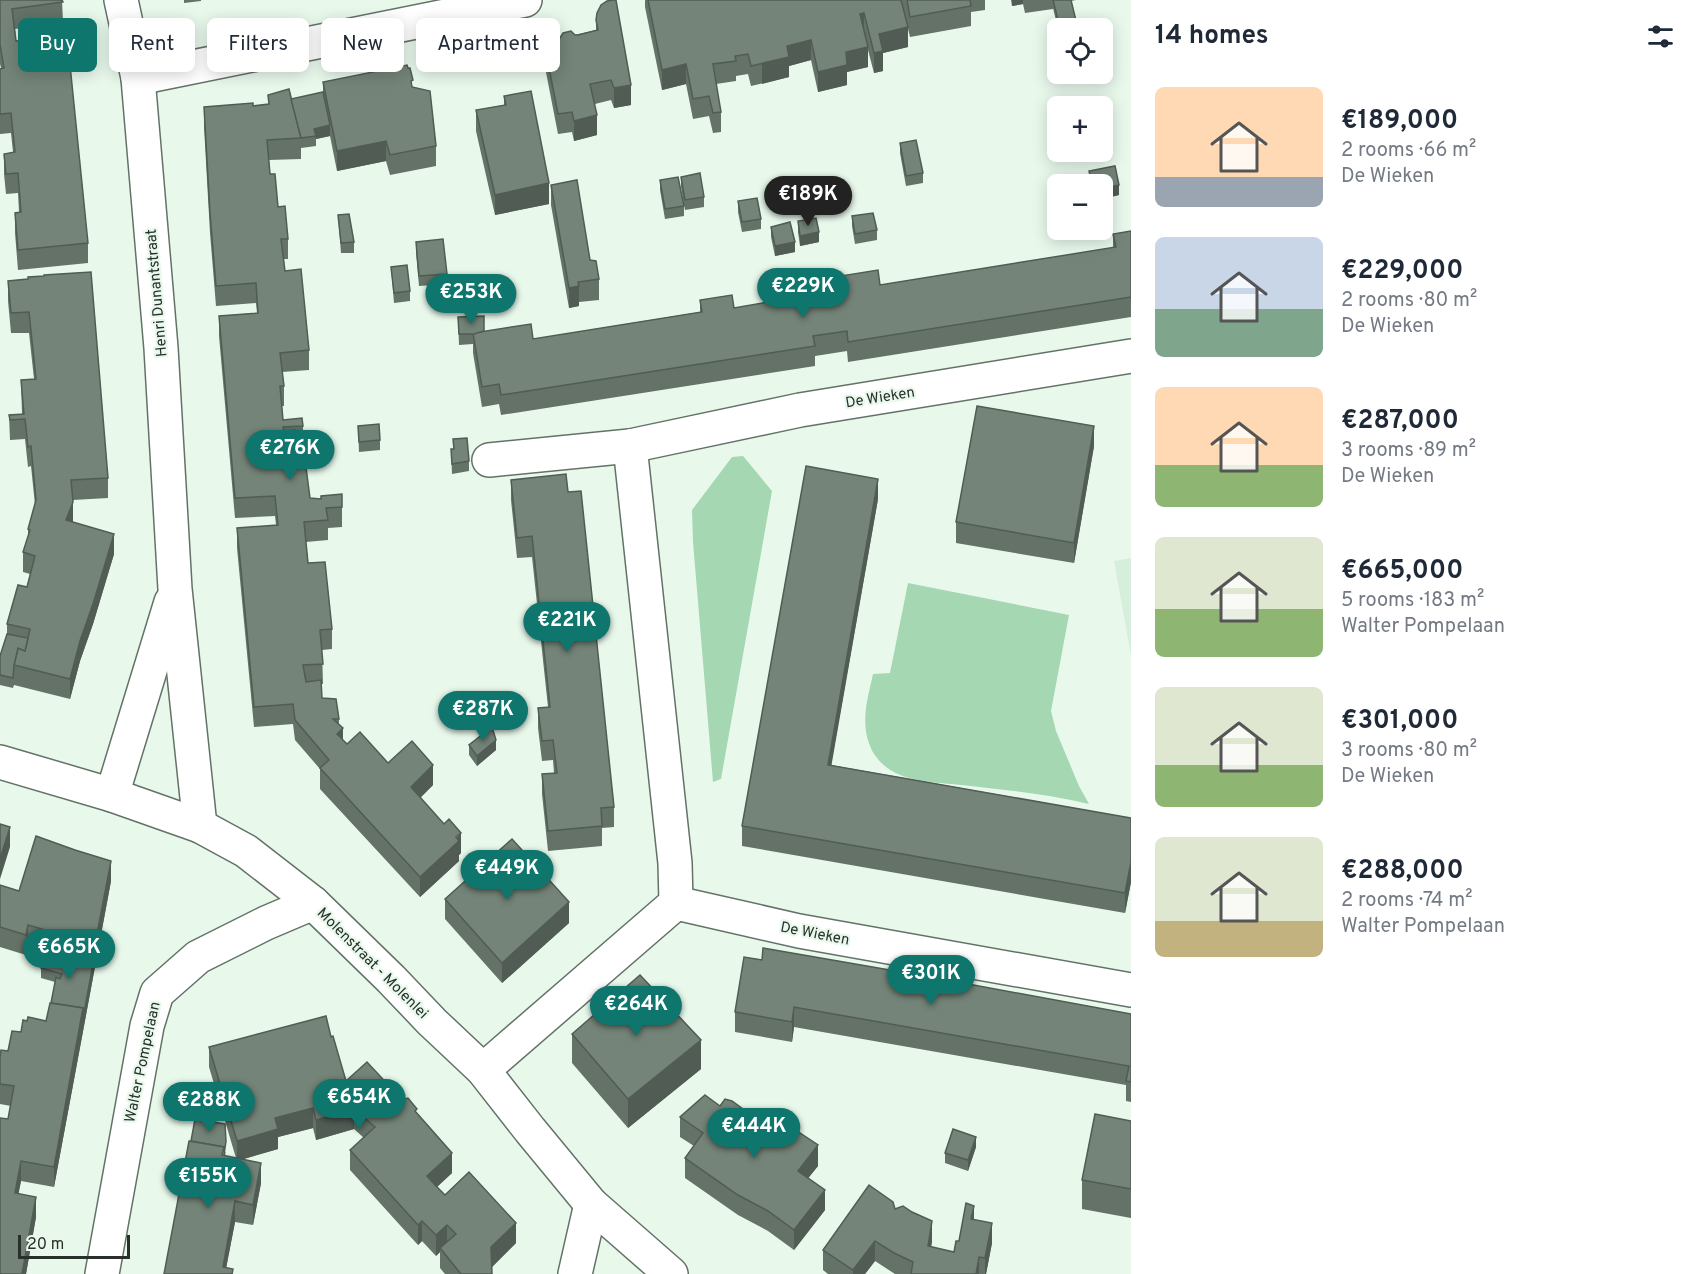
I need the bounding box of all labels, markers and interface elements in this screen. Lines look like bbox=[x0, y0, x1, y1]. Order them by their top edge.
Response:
chip: Buy bbox=[18, 18, 97, 72]
chip: Rent bbox=[109, 18, 195, 72]
chip: Filters bbox=[207, 18, 309, 72]
chip: New bbox=[321, 18, 404, 72]
chip: Apartment bbox=[416, 18, 560, 72]
map controls bbox=[1047, 18, 1113, 240]
button: locate bbox=[1047, 18, 1113, 84]
text: 14 homes bbox=[1155, 20, 1269, 53]
icon: filters bbox=[1644, 20, 1677, 53]
button: + bbox=[1047, 96, 1113, 162]
text: €189,000 bbox=[1341, 105, 1458, 138]
icon: home bbox=[1203, 111, 1275, 183]
text: 2 rooms · 66 m² bbox=[1341, 138, 1476, 164]
text: De Wieken bbox=[1341, 164, 1434, 190]
button: − bbox=[1047, 174, 1113, 240]
pin: €189K bbox=[766, 176, 850, 227]
text: €189K bbox=[778, 182, 838, 208]
street label: Henri Dunantstraat bbox=[142, 228, 173, 358]
text: €229,000 bbox=[1341, 255, 1463, 288]
icon: home bbox=[1203, 261, 1275, 333]
pin: €229K bbox=[761, 268, 845, 319]
pin: €253K bbox=[429, 274, 513, 325]
text: €229K bbox=[771, 274, 835, 300]
text: €253K bbox=[439, 280, 503, 306]
text: 2 rooms · 80 m² bbox=[1341, 288, 1477, 314]
text: De Wieken bbox=[1341, 314, 1434, 340]
street label: De Wieken bbox=[844, 384, 916, 413]
text: €287,000 bbox=[1341, 405, 1459, 438]
icon: home bbox=[1203, 411, 1275, 483]
pin: €276K bbox=[248, 430, 332, 481]
text: €276K bbox=[260, 436, 320, 462]
text: 3 rooms · 89 m² bbox=[1341, 438, 1476, 464]
text: De Wieken bbox=[1341, 464, 1434, 490]
text: €665,000 bbox=[1341, 555, 1463, 588]
icon: home bbox=[1203, 561, 1275, 633]
text: 5 rooms · 183 m² bbox=[1341, 588, 1484, 614]
pin: €221K bbox=[525, 602, 609, 653]
text: €221K bbox=[537, 608, 597, 634]
text: Walter Pompelaan bbox=[1341, 614, 1505, 640]
pin: €287K bbox=[441, 691, 525, 742]
text: €287K bbox=[452, 697, 514, 723]
text: €301,000 bbox=[1341, 705, 1458, 738]
icon: home bbox=[1203, 711, 1275, 783]
text: 3 rooms · 80 m² bbox=[1341, 738, 1477, 764]
text: De Wieken bbox=[1341, 764, 1434, 790]
pin: €449K bbox=[465, 850, 549, 901]
text: €288,000 bbox=[1341, 855, 1463, 888]
text: €449K bbox=[475, 856, 539, 882]
icon: home bbox=[1203, 861, 1275, 933]
text: 2 rooms · 74 m² bbox=[1341, 888, 1472, 914]
street label: Molenstraat - Molenlei bbox=[312, 904, 432, 1024]
text: Walter Pompelaan bbox=[1341, 914, 1505, 940]
street label: De Wieken bbox=[779, 918, 851, 950]
pin: €665K bbox=[27, 929, 111, 980]
text: €665K bbox=[37, 935, 101, 961]
pin: €301K bbox=[889, 955, 973, 1006]
text: €301K bbox=[901, 961, 961, 987]
pin: €264K bbox=[594, 986, 678, 1037]
text: €264K bbox=[604, 992, 668, 1018]
street label: Walter Pompelaan bbox=[121, 1000, 166, 1124]
pin: €654K bbox=[317, 1079, 401, 1130]
pin: €288K bbox=[167, 1082, 251, 1133]
text: €654K bbox=[327, 1085, 391, 1111]
text: €288K bbox=[177, 1088, 241, 1114]
pin: €444K bbox=[712, 1108, 796, 1159]
text: €444K bbox=[721, 1114, 787, 1140]
pin: €155K bbox=[166, 1158, 250, 1209]
text: €155K bbox=[178, 1164, 238, 1190]
scale bar bbox=[18, 1232, 130, 1260]
text: 20 m bbox=[27, 1235, 64, 1255]

